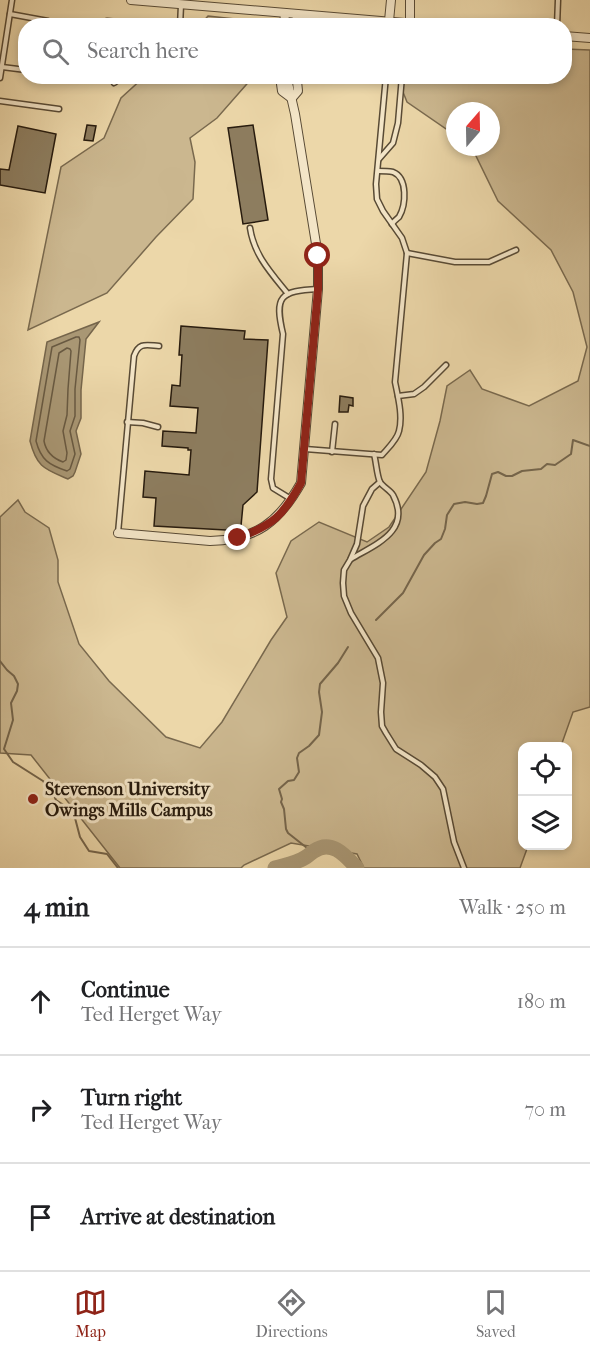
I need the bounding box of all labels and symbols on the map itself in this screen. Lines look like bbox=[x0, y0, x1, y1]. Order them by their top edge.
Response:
north arrow bbox=[446, 102, 500, 156]
route start bbox=[304, 242, 330, 268]
route end bbox=[224, 524, 250, 550]
place label: Stevenson University Owings Mills Campus bbox=[45, 779, 213, 821]
marker: Stevenson University Owings Mills Campus bbox=[26, 792, 40, 806]

